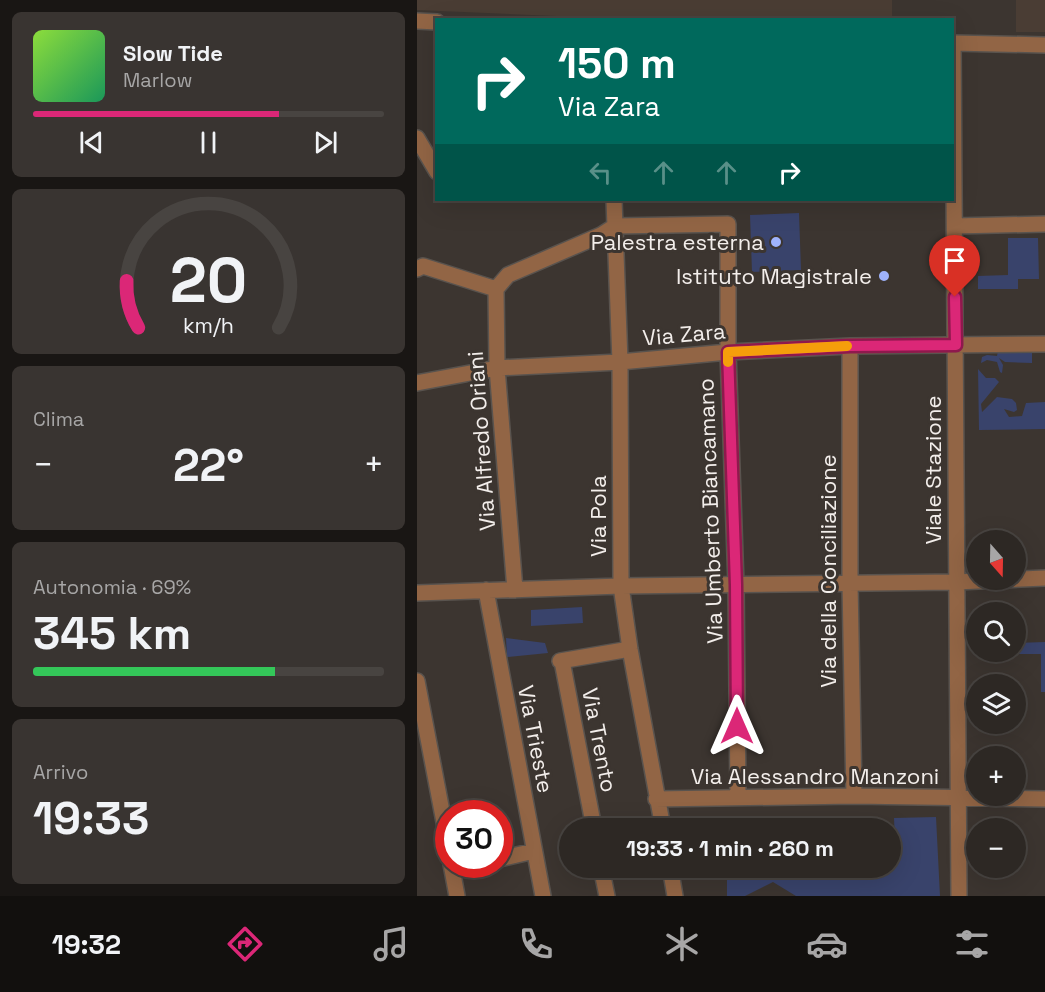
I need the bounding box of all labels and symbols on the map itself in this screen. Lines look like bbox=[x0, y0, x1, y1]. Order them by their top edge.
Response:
place label: Palestra esterna bbox=[591, 228, 764, 256]
marker: Palestra esterna bbox=[769, 235, 783, 249]
pin bbox=[929, 235, 980, 297]
place label: Istituto Magistrale bbox=[676, 262, 872, 290]
marker: Istituto Magistrale bbox=[877, 269, 891, 283]
street label: Via Zara bbox=[641, 316, 727, 352]
street label: Via Alfredo Oriani bbox=[461, 350, 501, 532]
street label: Via Umberto Biancamano bbox=[691, 378, 729, 644]
street label: Viale Stazione bbox=[919, 396, 947, 544]
street label: Via della Conciliazione bbox=[814, 454, 842, 688]
street label: Via Pola bbox=[584, 475, 612, 557]
north arrow bbox=[966, 530, 1026, 590]
street label: Via Trieste bbox=[512, 683, 560, 795]
street label: Via Trento bbox=[576, 686, 624, 794]
position arrow bbox=[705, 694, 769, 758]
street label: Via Alessandro Manzoni bbox=[691, 762, 939, 790]
speed limit sign: 30 bbox=[435, 800, 513, 878]

